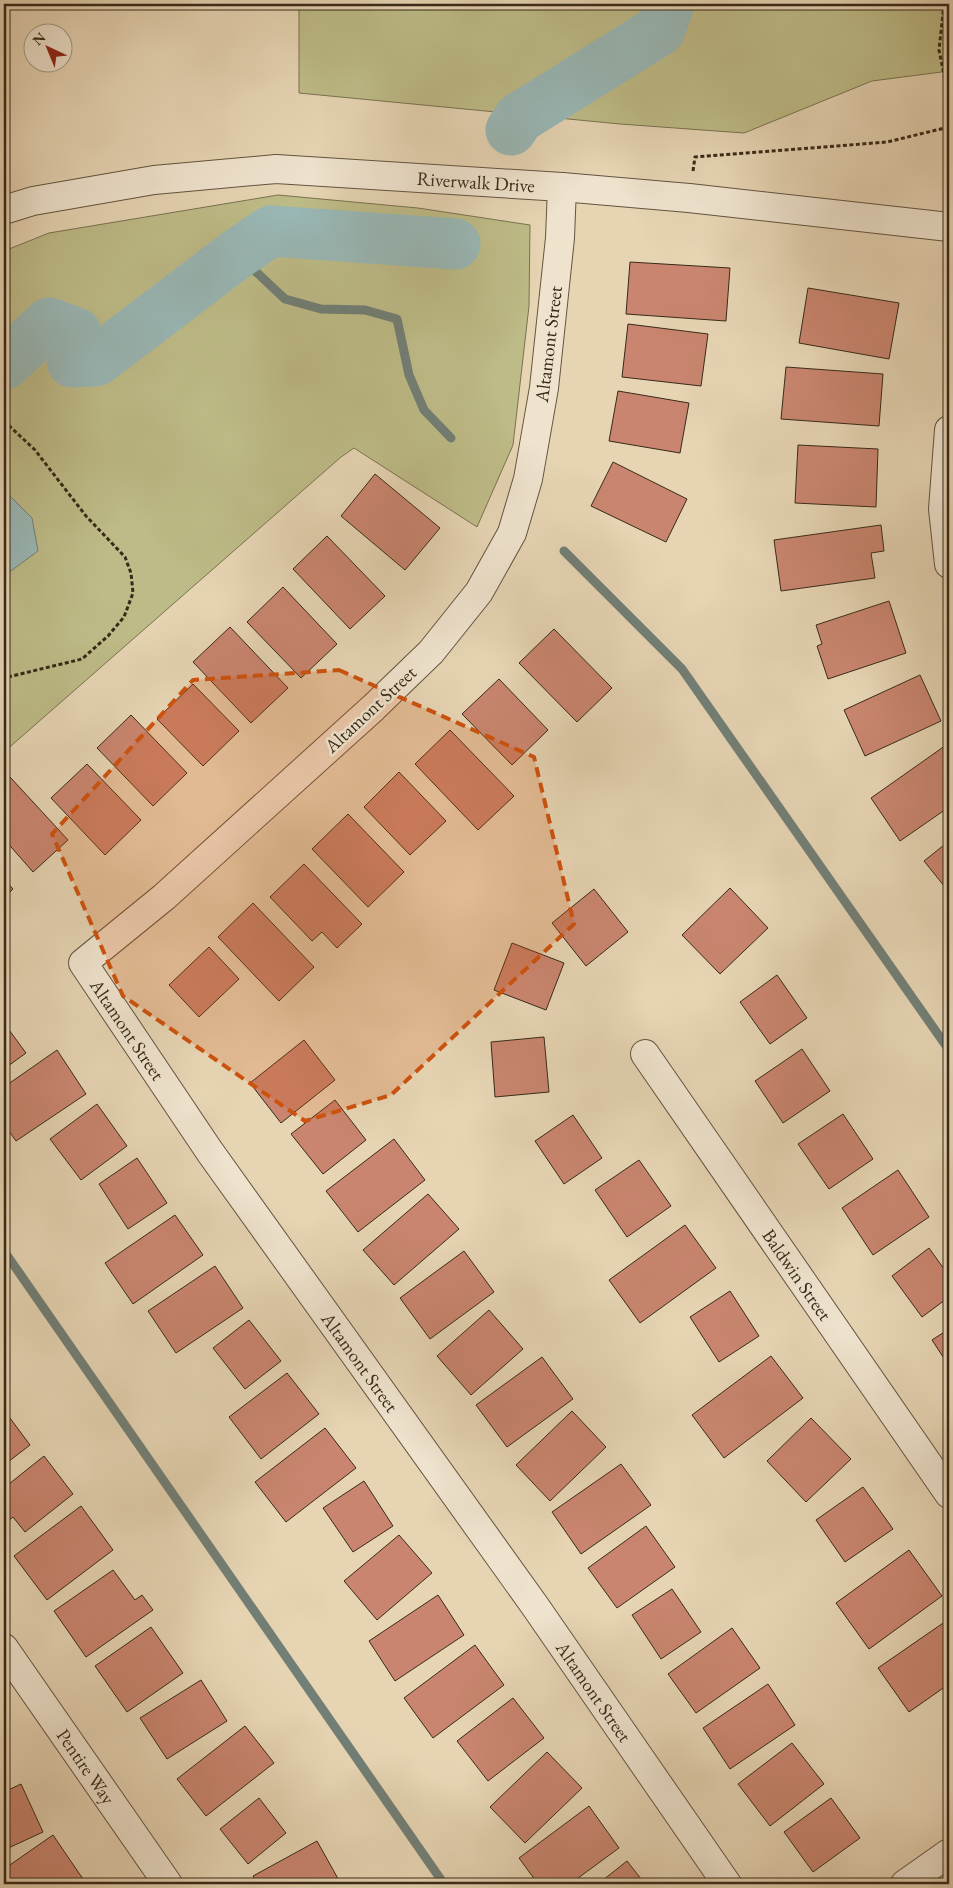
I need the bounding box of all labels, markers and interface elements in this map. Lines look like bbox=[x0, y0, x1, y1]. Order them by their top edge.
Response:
north arrow bbox=[22, 22, 72, 72]
text: N bbox=[29, 28, 50, 49]
street label: Riverwalk Drive bbox=[416, 166, 536, 198]
street label: Altamont Street bbox=[529, 284, 568, 405]
street label: Altamont Street bbox=[318, 660, 422, 759]
street label: Altamont Street bbox=[84, 973, 170, 1085]
street label: Baldwin Street bbox=[756, 1224, 837, 1326]
street label: Altamont Street bbox=[315, 1307, 404, 1417]
street label: Altamont Street bbox=[550, 1636, 637, 1747]
street label: Pentire Way bbox=[51, 1724, 121, 1810]

